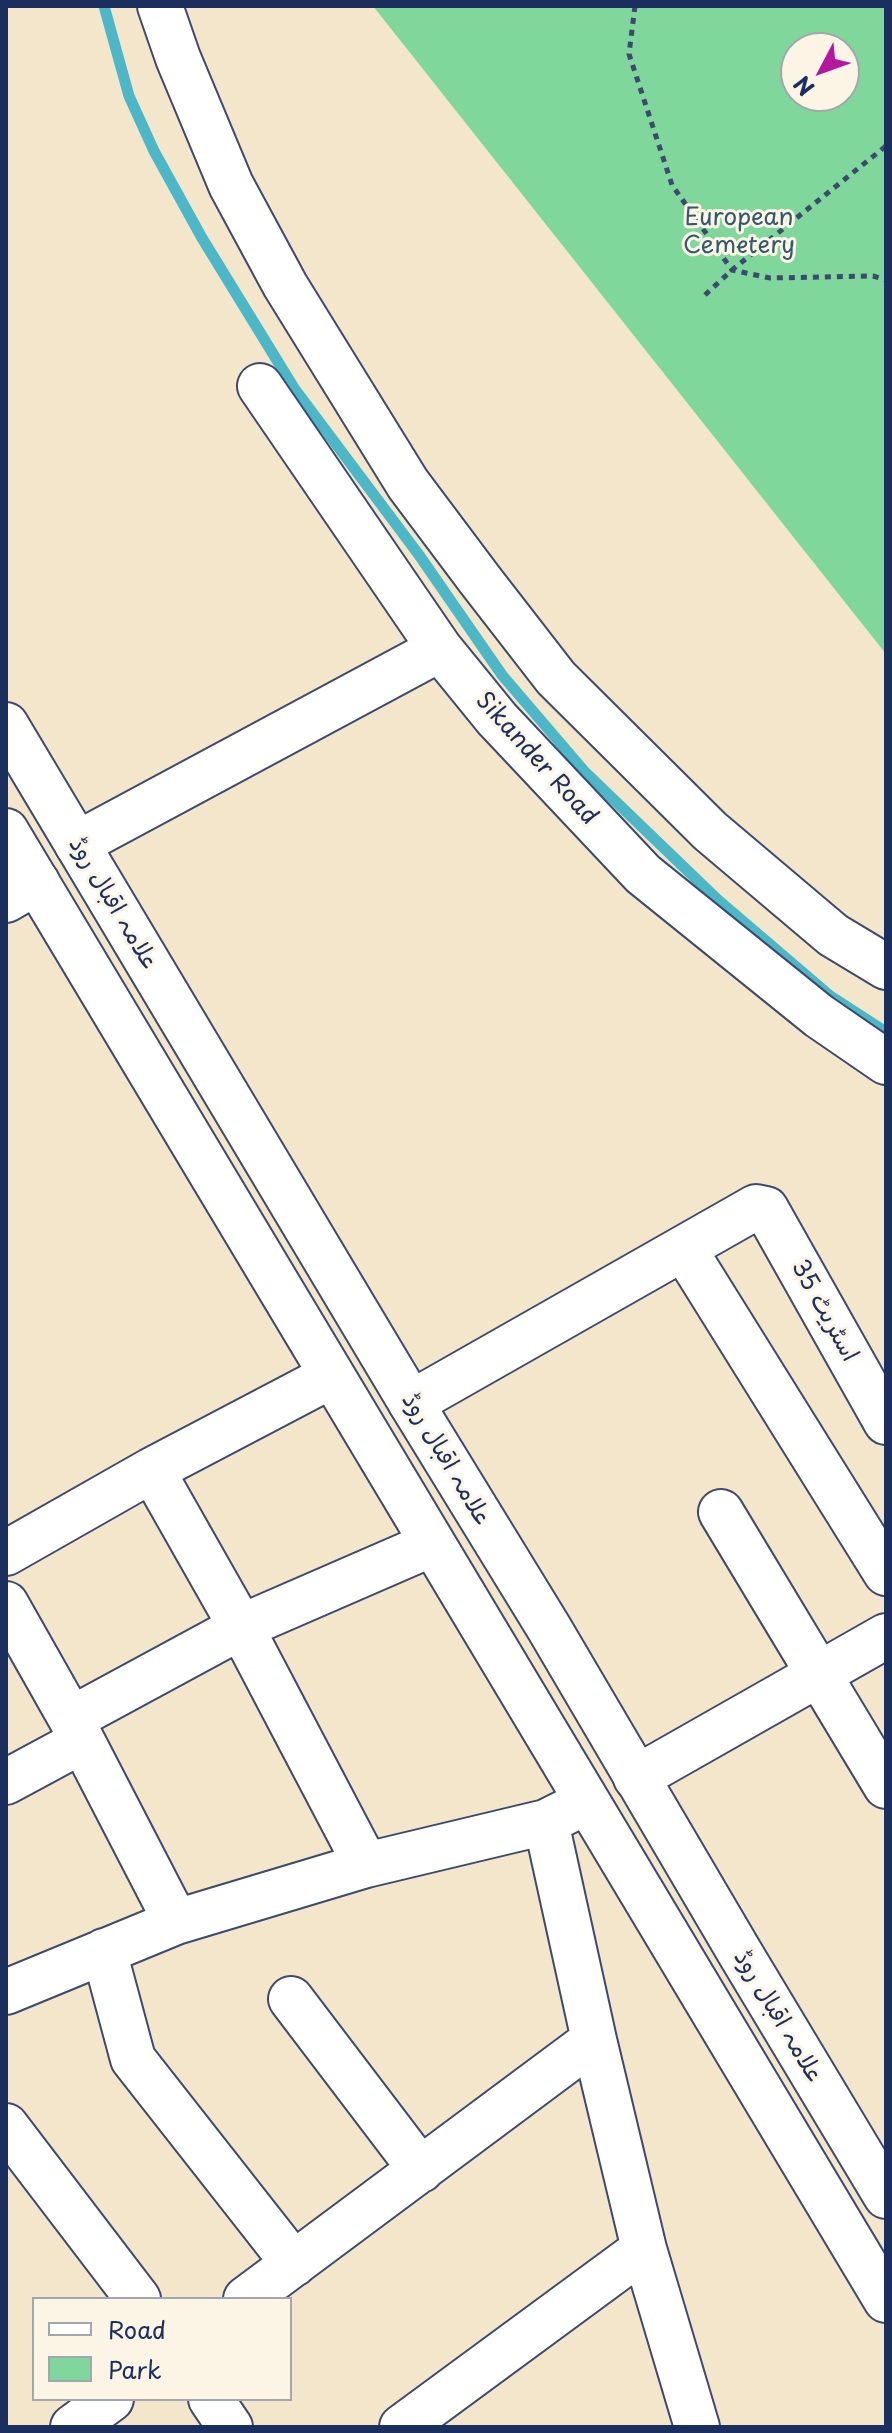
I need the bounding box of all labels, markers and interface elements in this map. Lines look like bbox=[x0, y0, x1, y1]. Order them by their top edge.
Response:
north arrow bbox=[780, 32, 860, 112]
text: N bbox=[785, 69, 821, 104]
park label: European Cemetery bbox=[683, 204, 795, 260]
street label: Sikander Road bbox=[469, 687, 603, 831]
street label: علامہ اقبال روڈ bbox=[62, 832, 164, 976]
street label: اسٹریٹ 35 bbox=[784, 1255, 864, 1367]
street label: علامہ اقبال روڈ bbox=[395, 1388, 497, 1532]
street label: علامہ اقبال روڈ bbox=[727, 1945, 829, 2089]
legend bbox=[32, 2297, 292, 2401]
text: Road bbox=[108, 2311, 166, 2347]
text: Park bbox=[108, 2351, 162, 2387]

